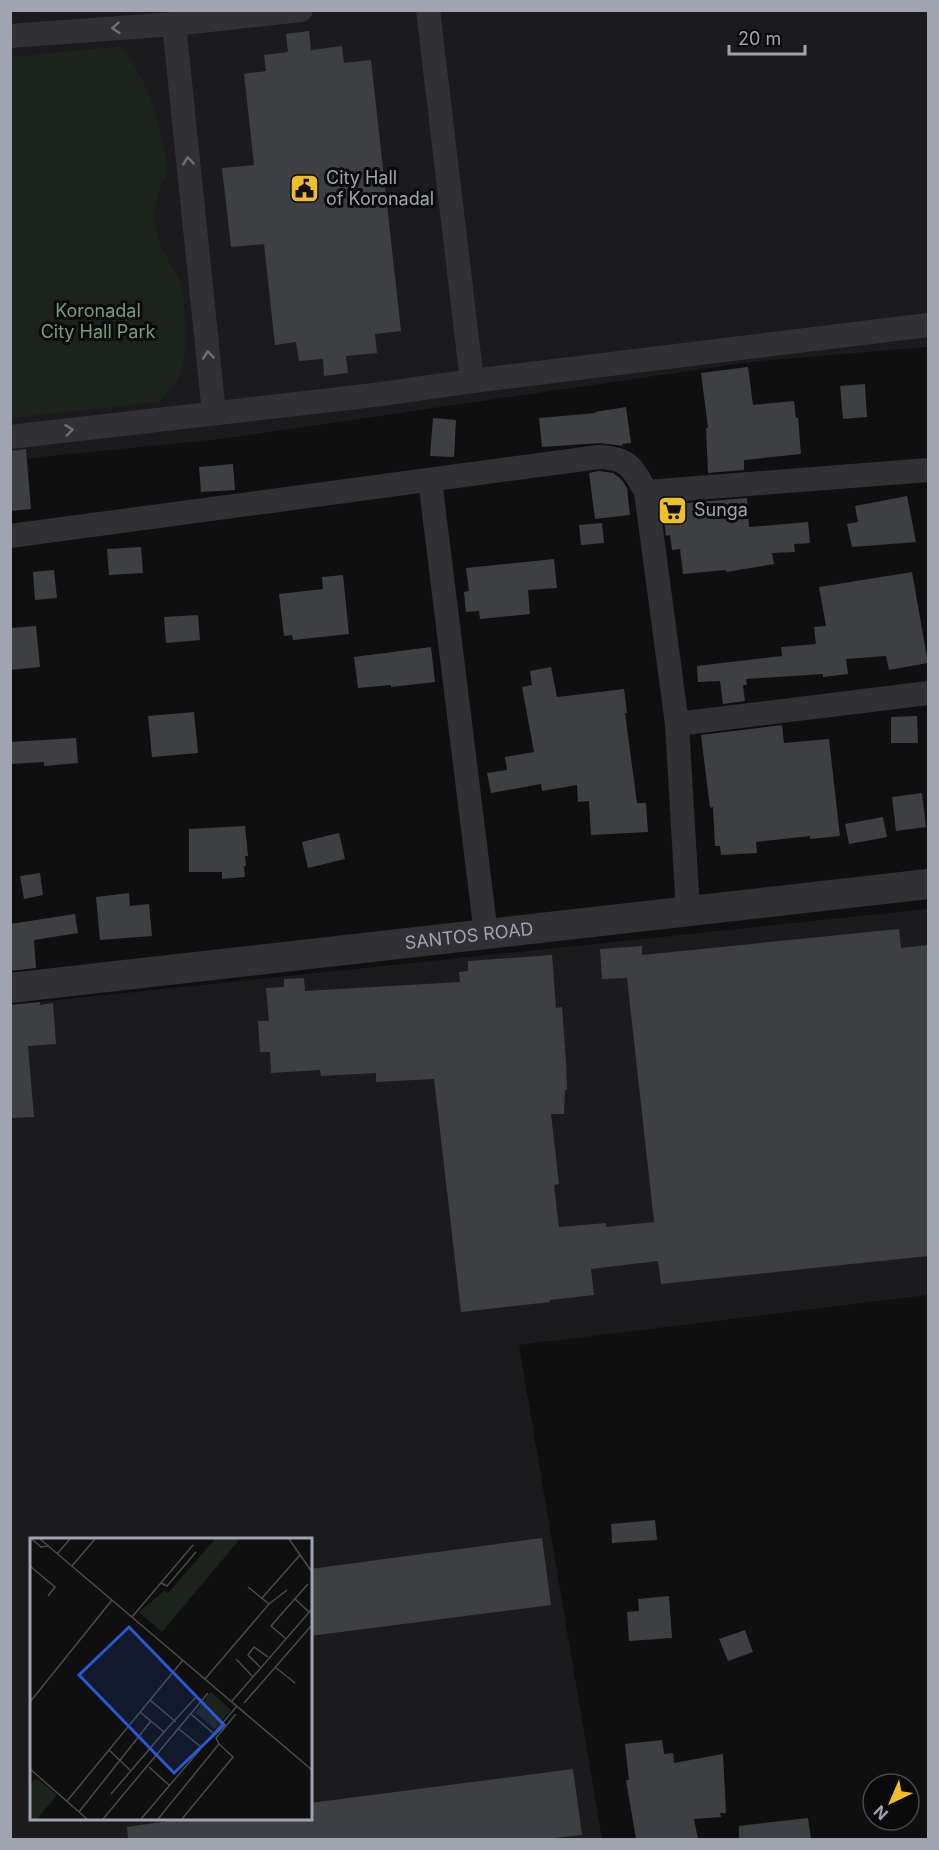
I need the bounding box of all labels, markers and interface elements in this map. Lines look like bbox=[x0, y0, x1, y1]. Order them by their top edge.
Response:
scale bar bbox=[729, 18, 806, 56]
one-way arrow bbox=[112, 22, 121, 35]
text: 20 m bbox=[738, 28, 781, 49]
one-way arrow bbox=[182, 156, 195, 166]
place label: City Hall of Koronadal bbox=[326, 167, 434, 209]
public building icon: City Hall of Koronadal bbox=[289, 172, 321, 204]
park label: Koronadal City Hall Park bbox=[41, 300, 155, 342]
one-way arrow bbox=[202, 350, 215, 360]
one-way arrow bbox=[64, 424, 73, 437]
supermarket icon: Sunga bbox=[657, 494, 689, 526]
place label: Sunga bbox=[694, 499, 748, 520]
street label: SANTOS ROAD bbox=[404, 918, 534, 953]
inset map bbox=[30, 1538, 312, 1820]
north arrow bbox=[861, 1772, 921, 1832]
text: N bbox=[869, 1801, 892, 1824]

